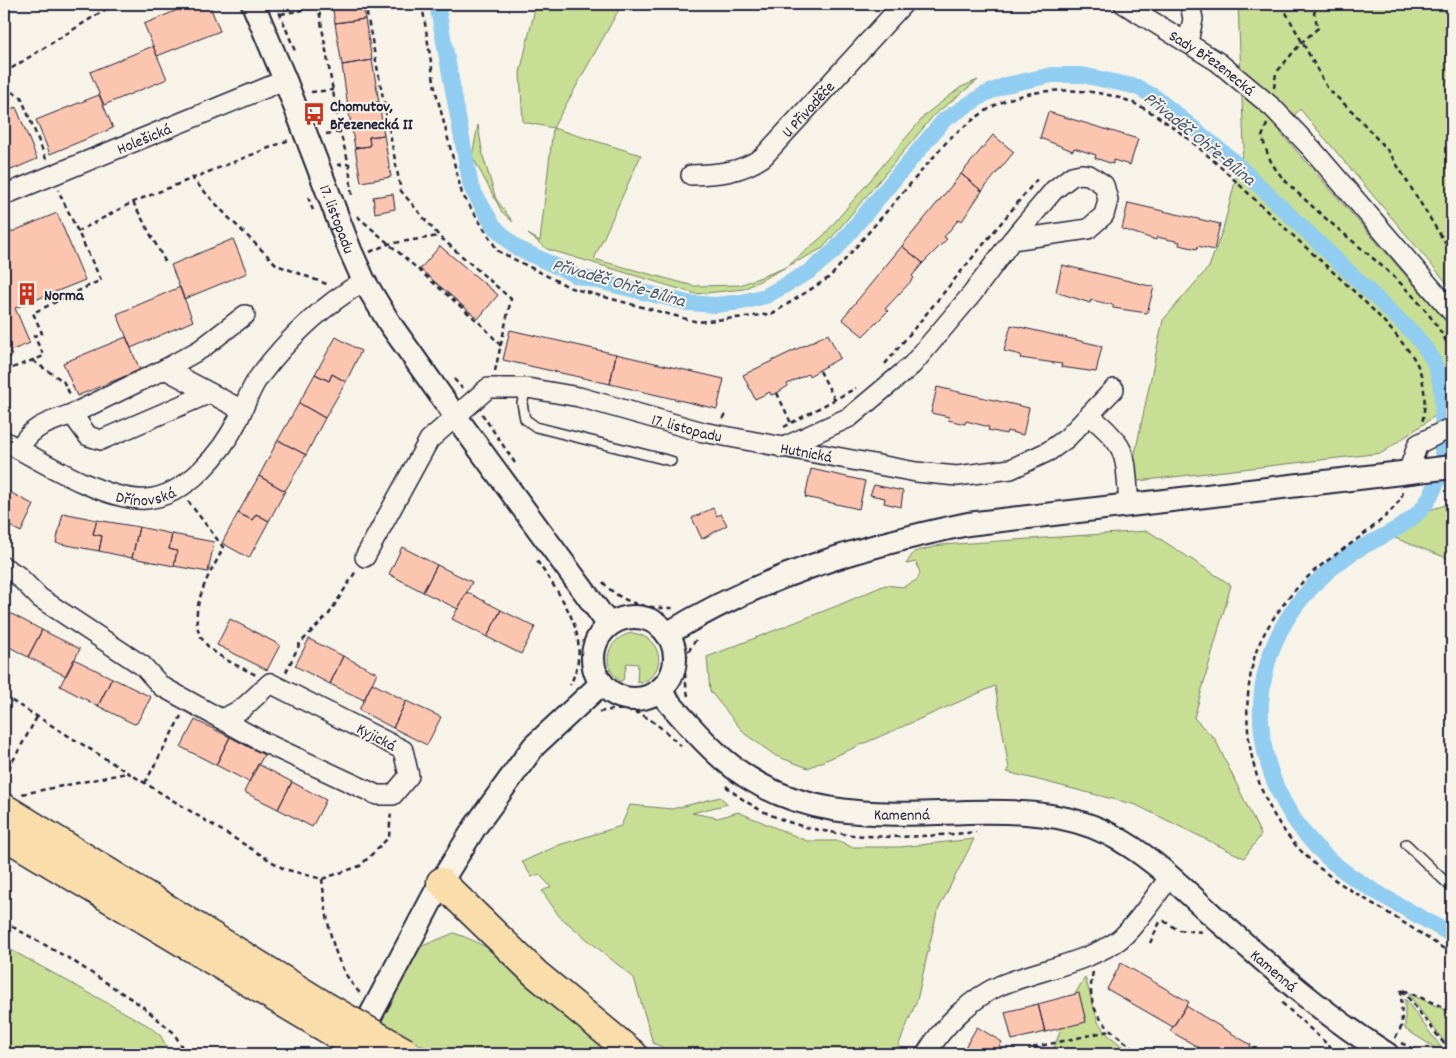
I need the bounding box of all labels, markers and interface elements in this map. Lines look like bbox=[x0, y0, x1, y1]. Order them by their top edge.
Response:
street label: Sady Březenecká bbox=[1164, 25, 1259, 102]
street label: U Přivaděče bbox=[777, 77, 841, 144]
water label: Přivaděč Ohře-Bílina bbox=[1137, 87, 1261, 194]
place label: Chomutov, Březenecká II bbox=[330, 96, 414, 137]
bus stop icon: Chomutov, Březenecká II bbox=[301, 101, 327, 127]
street label: Holešická bbox=[114, 119, 175, 162]
street label: 17. listopadu bbox=[312, 182, 359, 257]
water label: Přivaděč Ohře-Bílina bbox=[549, 253, 689, 316]
building icon: Norma bbox=[14, 281, 40, 307]
place label: Norma bbox=[44, 285, 85, 308]
street label: 17. listopadu bbox=[649, 409, 724, 449]
street label: Hutnická bbox=[778, 438, 834, 470]
street label: Dřínovská bbox=[113, 482, 180, 513]
street label: Kyjická bbox=[352, 718, 400, 758]
street label: Kamenná bbox=[873, 804, 930, 828]
street label: Kamenná bbox=[1244, 945, 1302, 999]

